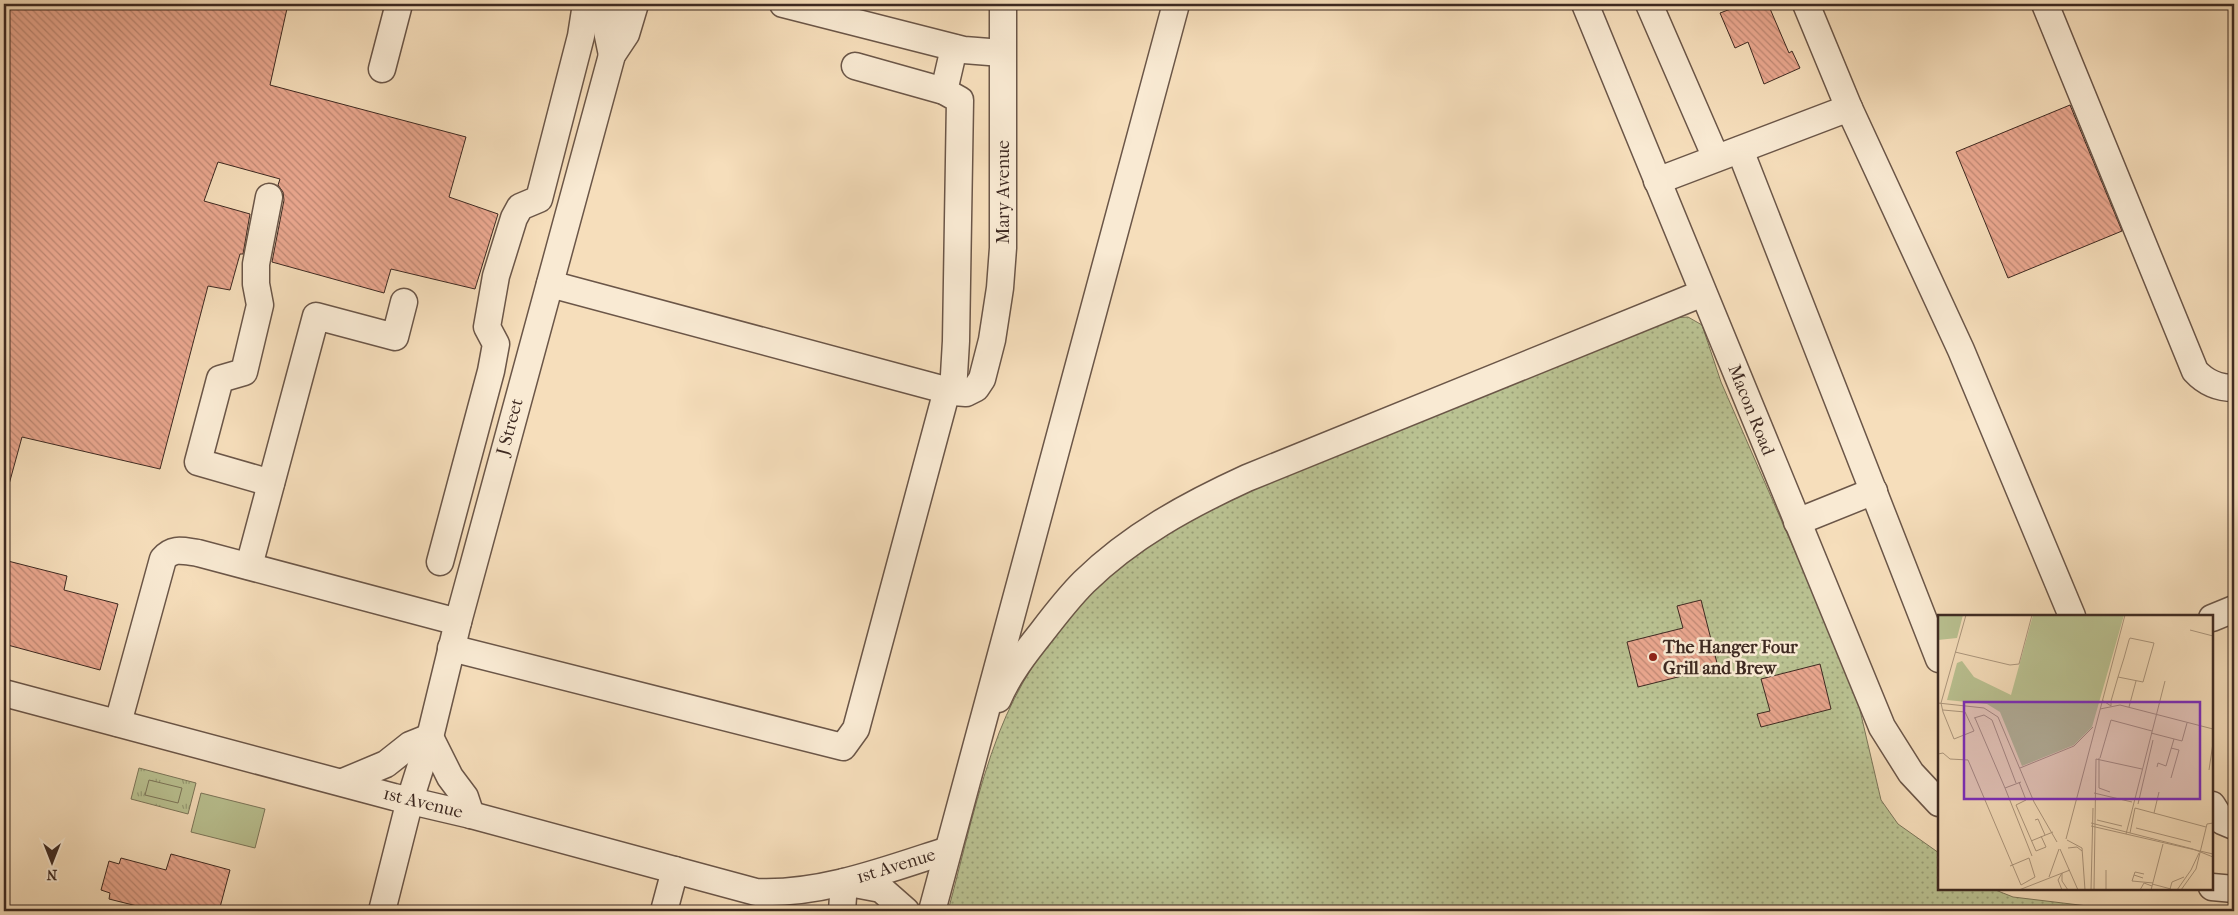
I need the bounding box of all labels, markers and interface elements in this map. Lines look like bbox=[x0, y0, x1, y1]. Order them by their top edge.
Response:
street label: Mary Avenue bbox=[993, 140, 1014, 244]
street label: Macon Road bbox=[1723, 362, 1779, 459]
street label: J Street bbox=[492, 396, 528, 460]
inset map bbox=[1938, 615, 2213, 890]
place label: The Hanger Four Grill and Brew bbox=[1662, 637, 1798, 679]
marker: The Hanger Four Grill and Brew bbox=[1647, 651, 1659, 663]
street label: 1st Avenue bbox=[381, 783, 465, 823]
north arrow bbox=[28, 838, 78, 888]
street label: 1st Avenue bbox=[854, 844, 938, 888]
text: N bbox=[46, 866, 57, 883]

